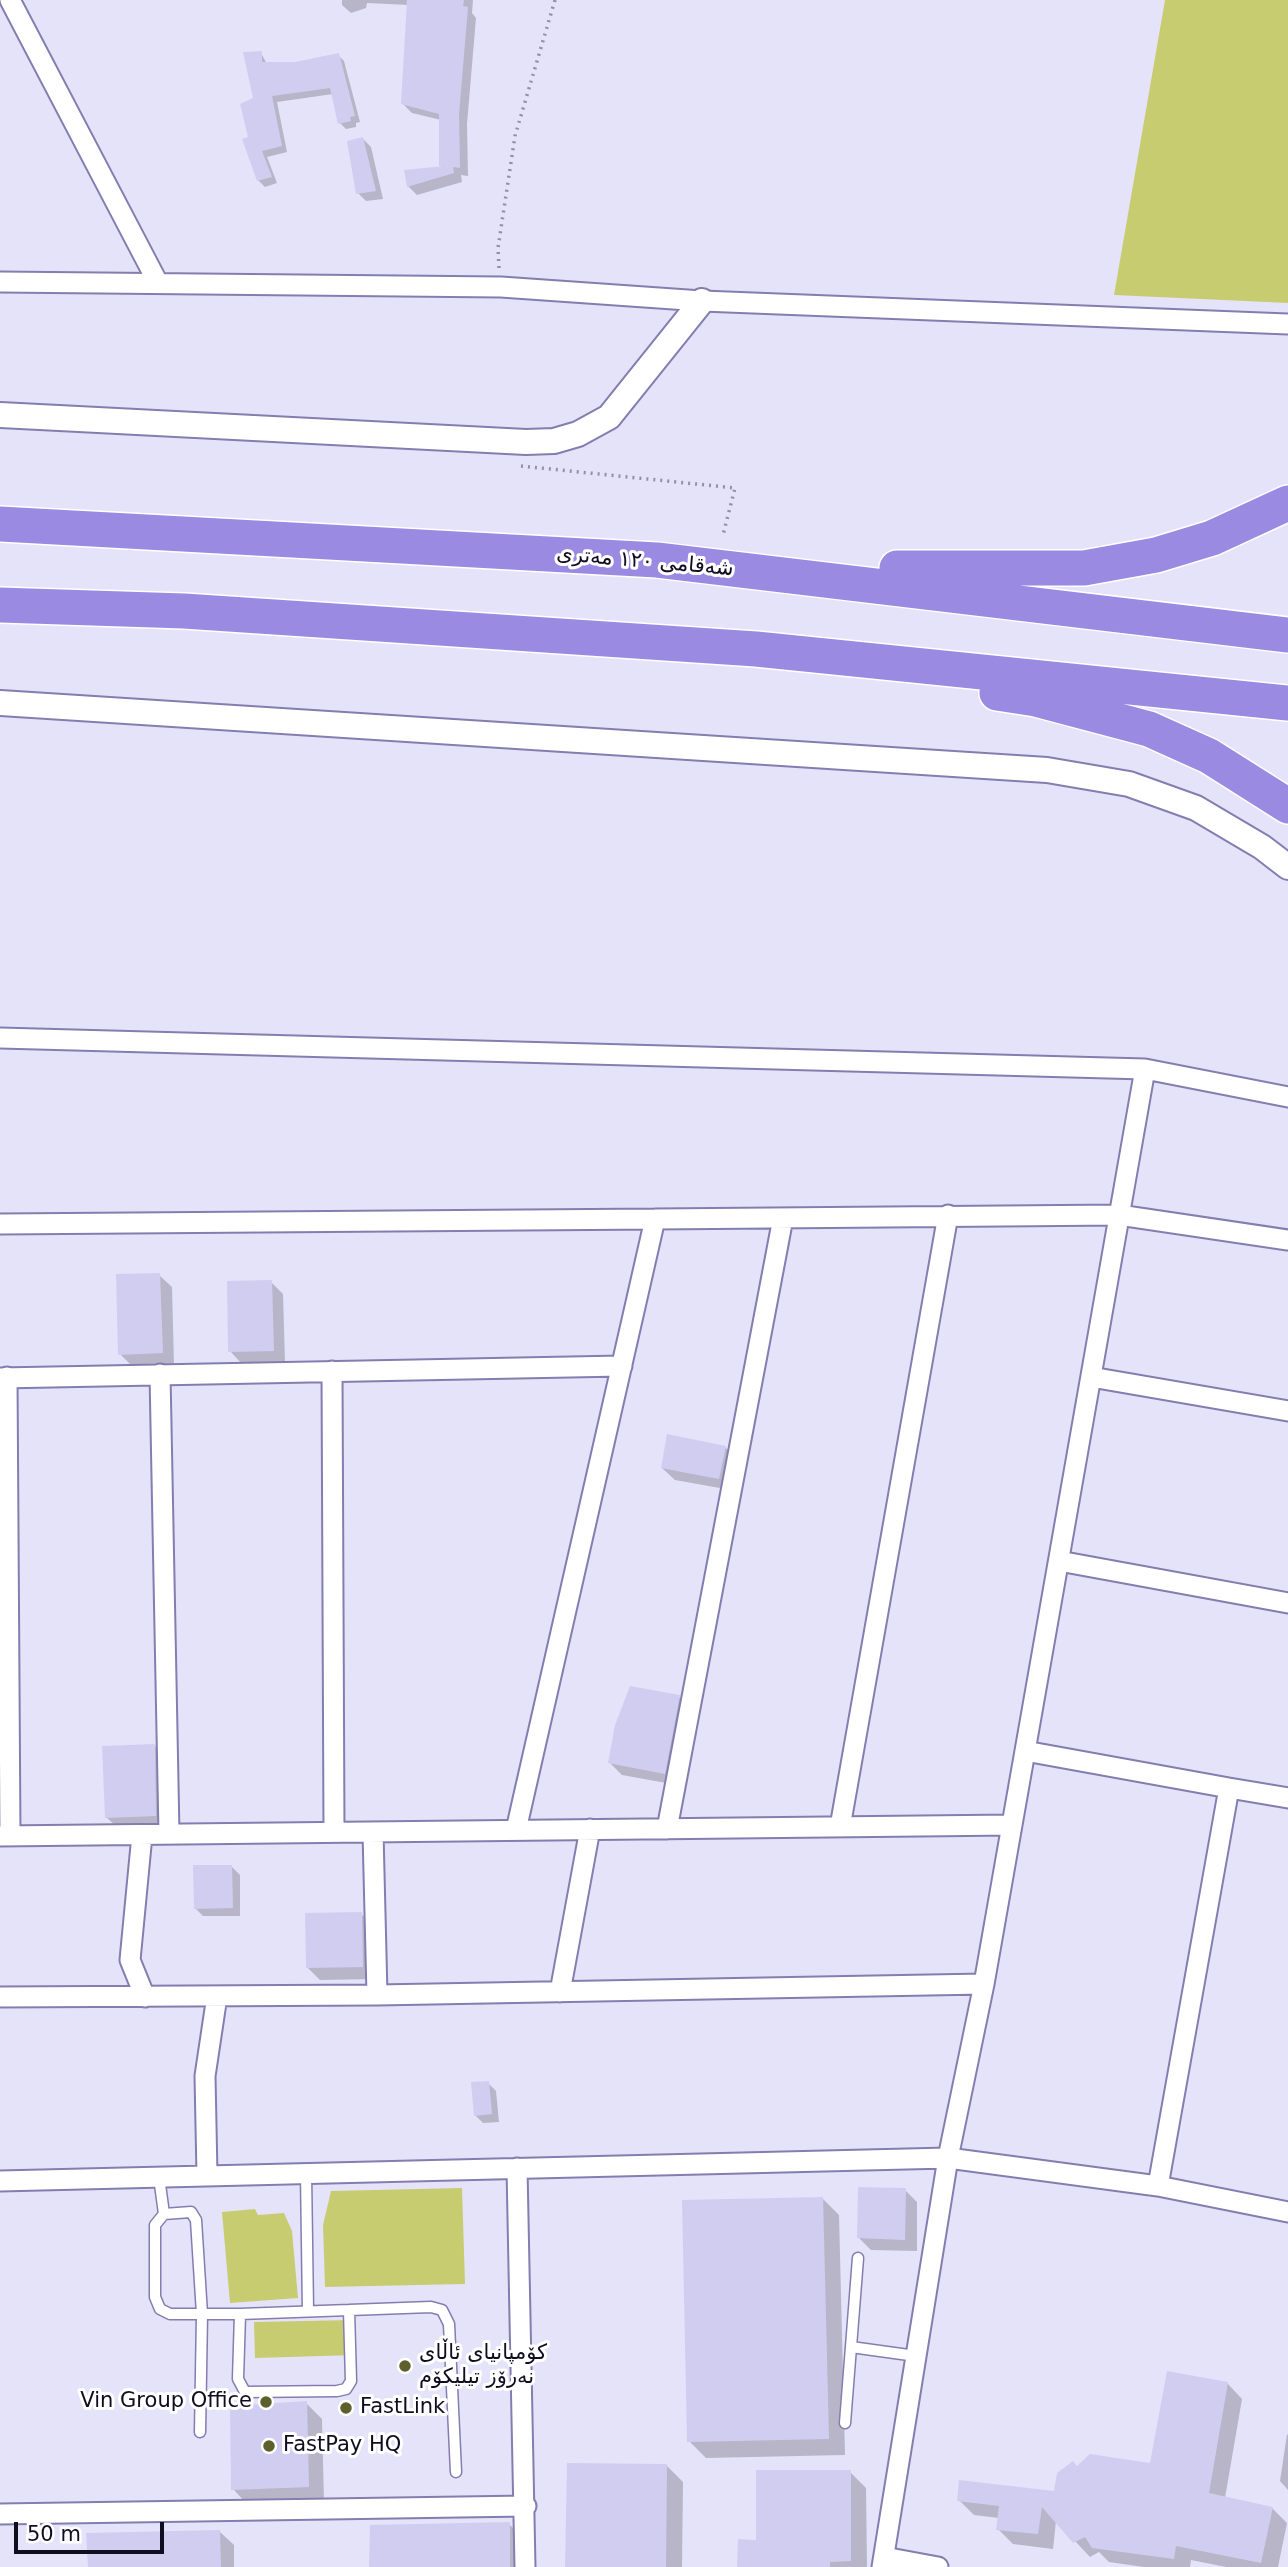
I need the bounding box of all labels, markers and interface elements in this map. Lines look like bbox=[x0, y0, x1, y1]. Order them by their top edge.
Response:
street label: شەقامی ١٢٠ مەتری bbox=[555, 542, 735, 582]
place label: كۆمپانیای ئاڵای نه‌رۆز تیلیكۆم bbox=[419, 2341, 547, 2391]
marker: كۆمپانیای ئاڵای نه‌رۆز تیلیكۆم bbox=[397, 2358, 413, 2374]
place label: Vin Group Office bbox=[80, 2389, 252, 2415]
marker: Vin Group Office bbox=[258, 2394, 274, 2410]
place label: FastLink bbox=[360, 2395, 445, 2421]
marker: FastLink bbox=[338, 2400, 354, 2416]
place label: FastPay HQ bbox=[283, 2433, 401, 2459]
marker: FastPay HQ bbox=[261, 2438, 277, 2454]
scale bar bbox=[18, 2508, 168, 2552]
text: 50 m bbox=[27, 2522, 81, 2546]

